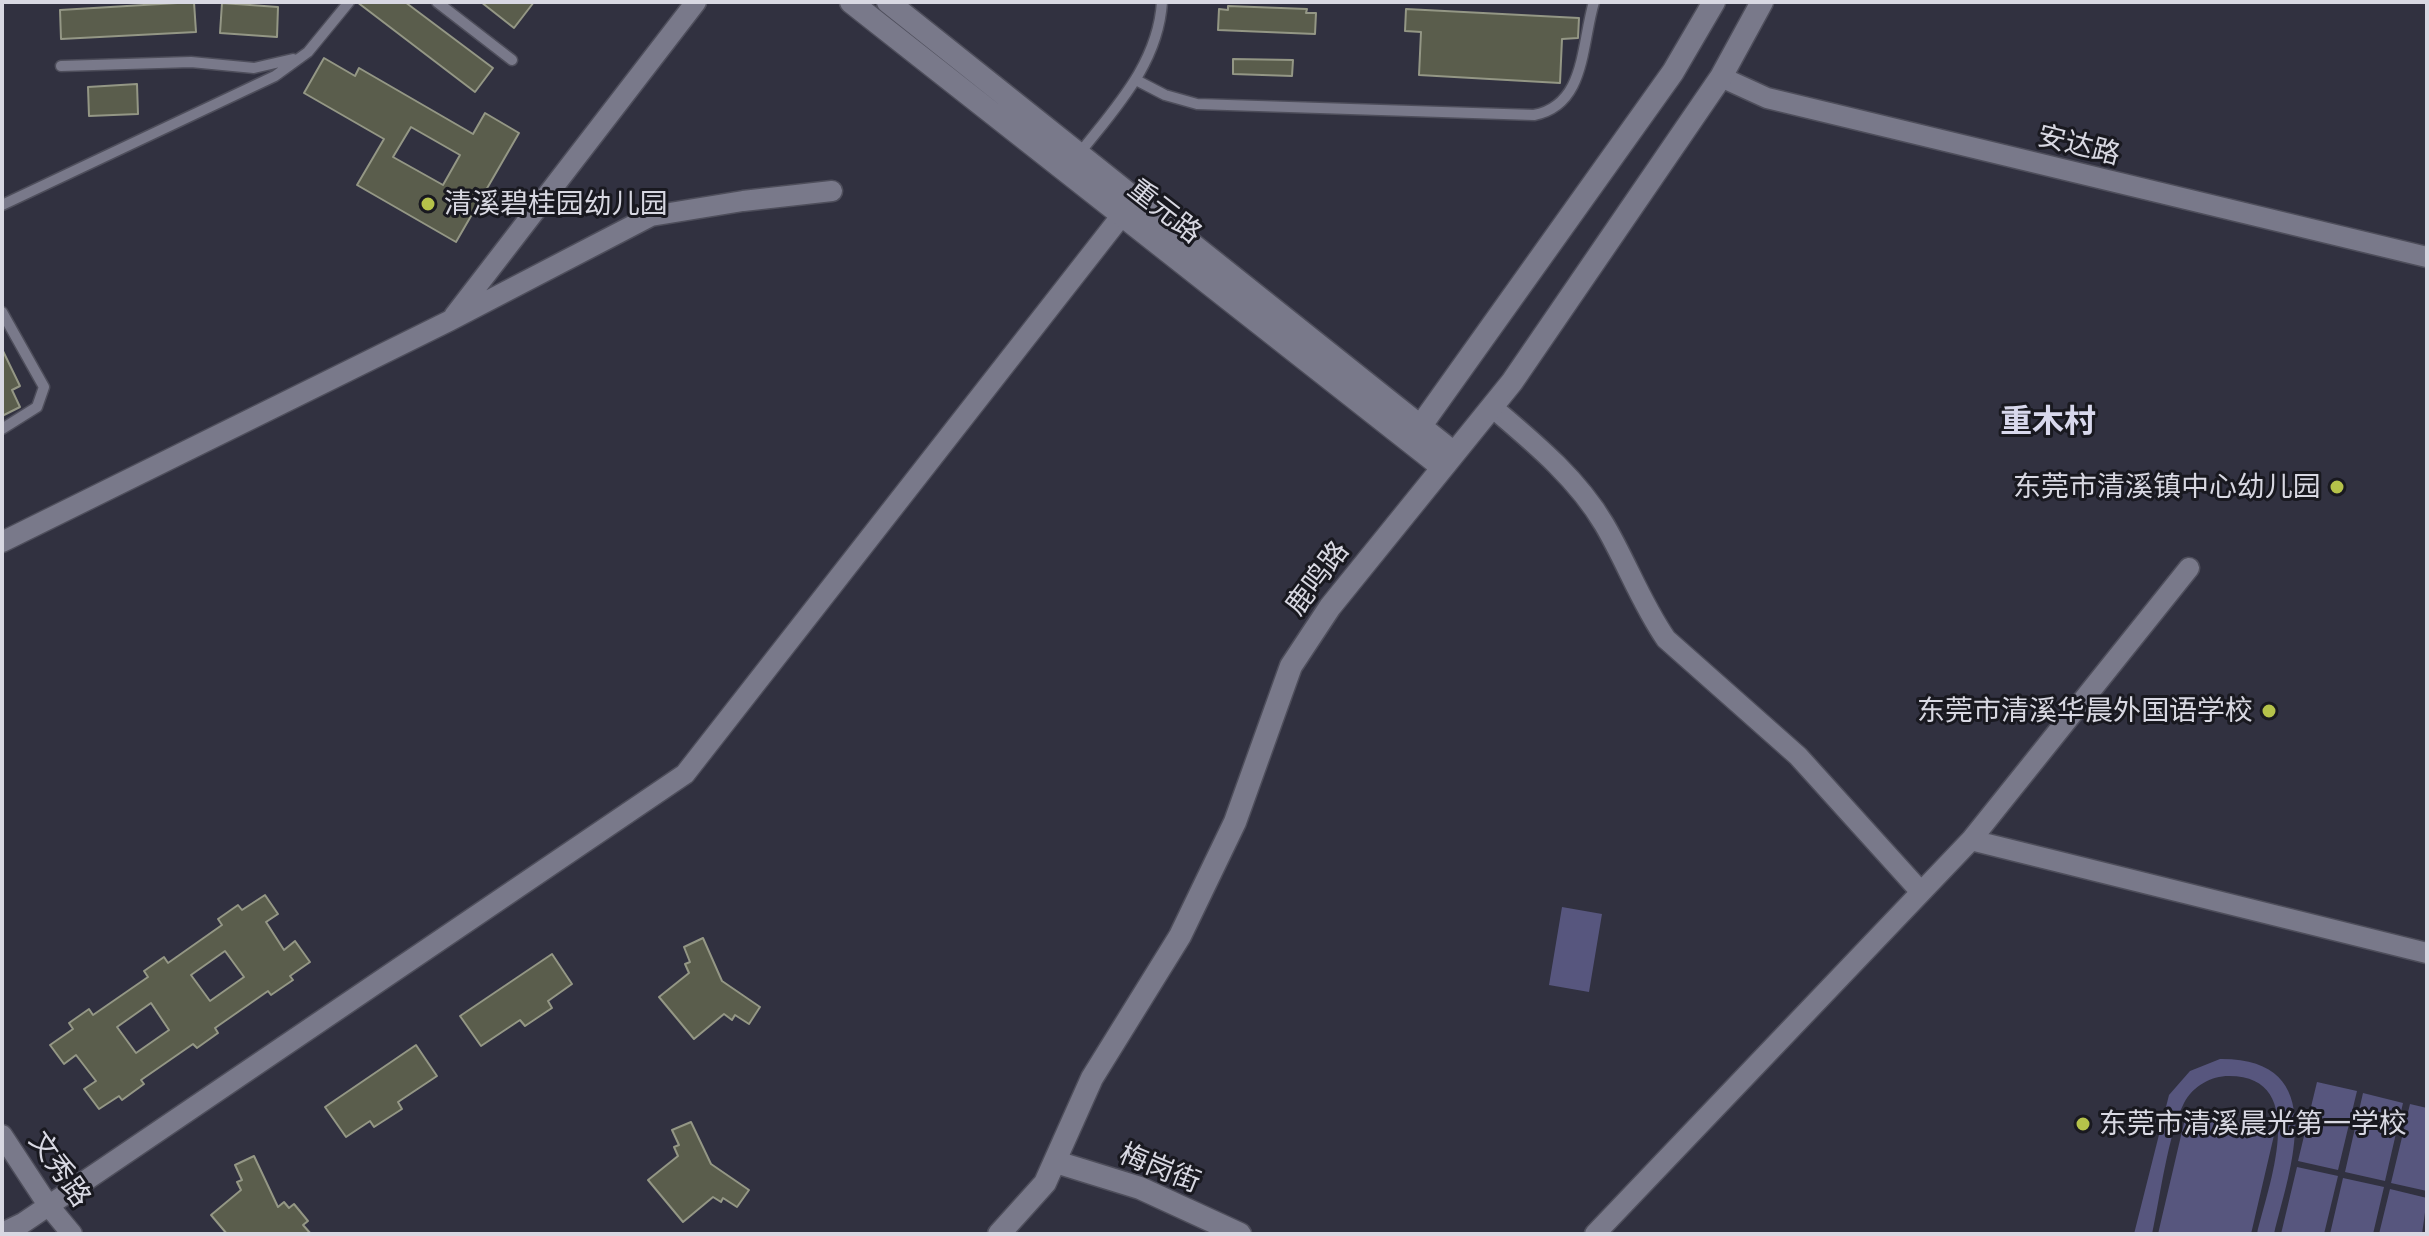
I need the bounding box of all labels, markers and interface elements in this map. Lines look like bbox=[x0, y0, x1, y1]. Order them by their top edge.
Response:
street label: 安达路 bbox=[2034, 119, 2124, 171]
street label: 重元路 bbox=[1122, 172, 1208, 250]
place label: 清溪碧桂园幼儿园 bbox=[444, 187, 668, 221]
marker: 清溪碧桂园幼儿园 bbox=[419, 195, 437, 213]
district label: 重木村 bbox=[2000, 402, 2096, 440]
place label: 东莞市清溪镇中心幼儿园 bbox=[2013, 470, 2321, 504]
marker: 东莞市清溪镇中心幼儿园 bbox=[2328, 478, 2346, 496]
street label: 鹿鸣路 bbox=[1278, 534, 1356, 622]
place label: 东莞市清溪华晨外国语学校 bbox=[1917, 694, 2253, 728]
marker: 东莞市清溪华晨外国语学校 bbox=[2260, 702, 2278, 720]
place label: 东莞市清溪晨光第一学校 bbox=[2099, 1107, 2407, 1141]
marker: 东莞市清溪晨光第一学校 bbox=[2074, 1115, 2092, 1133]
street label: 文秀路 bbox=[22, 1125, 98, 1213]
street label: 梅岗街 bbox=[1115, 1137, 1205, 1199]

